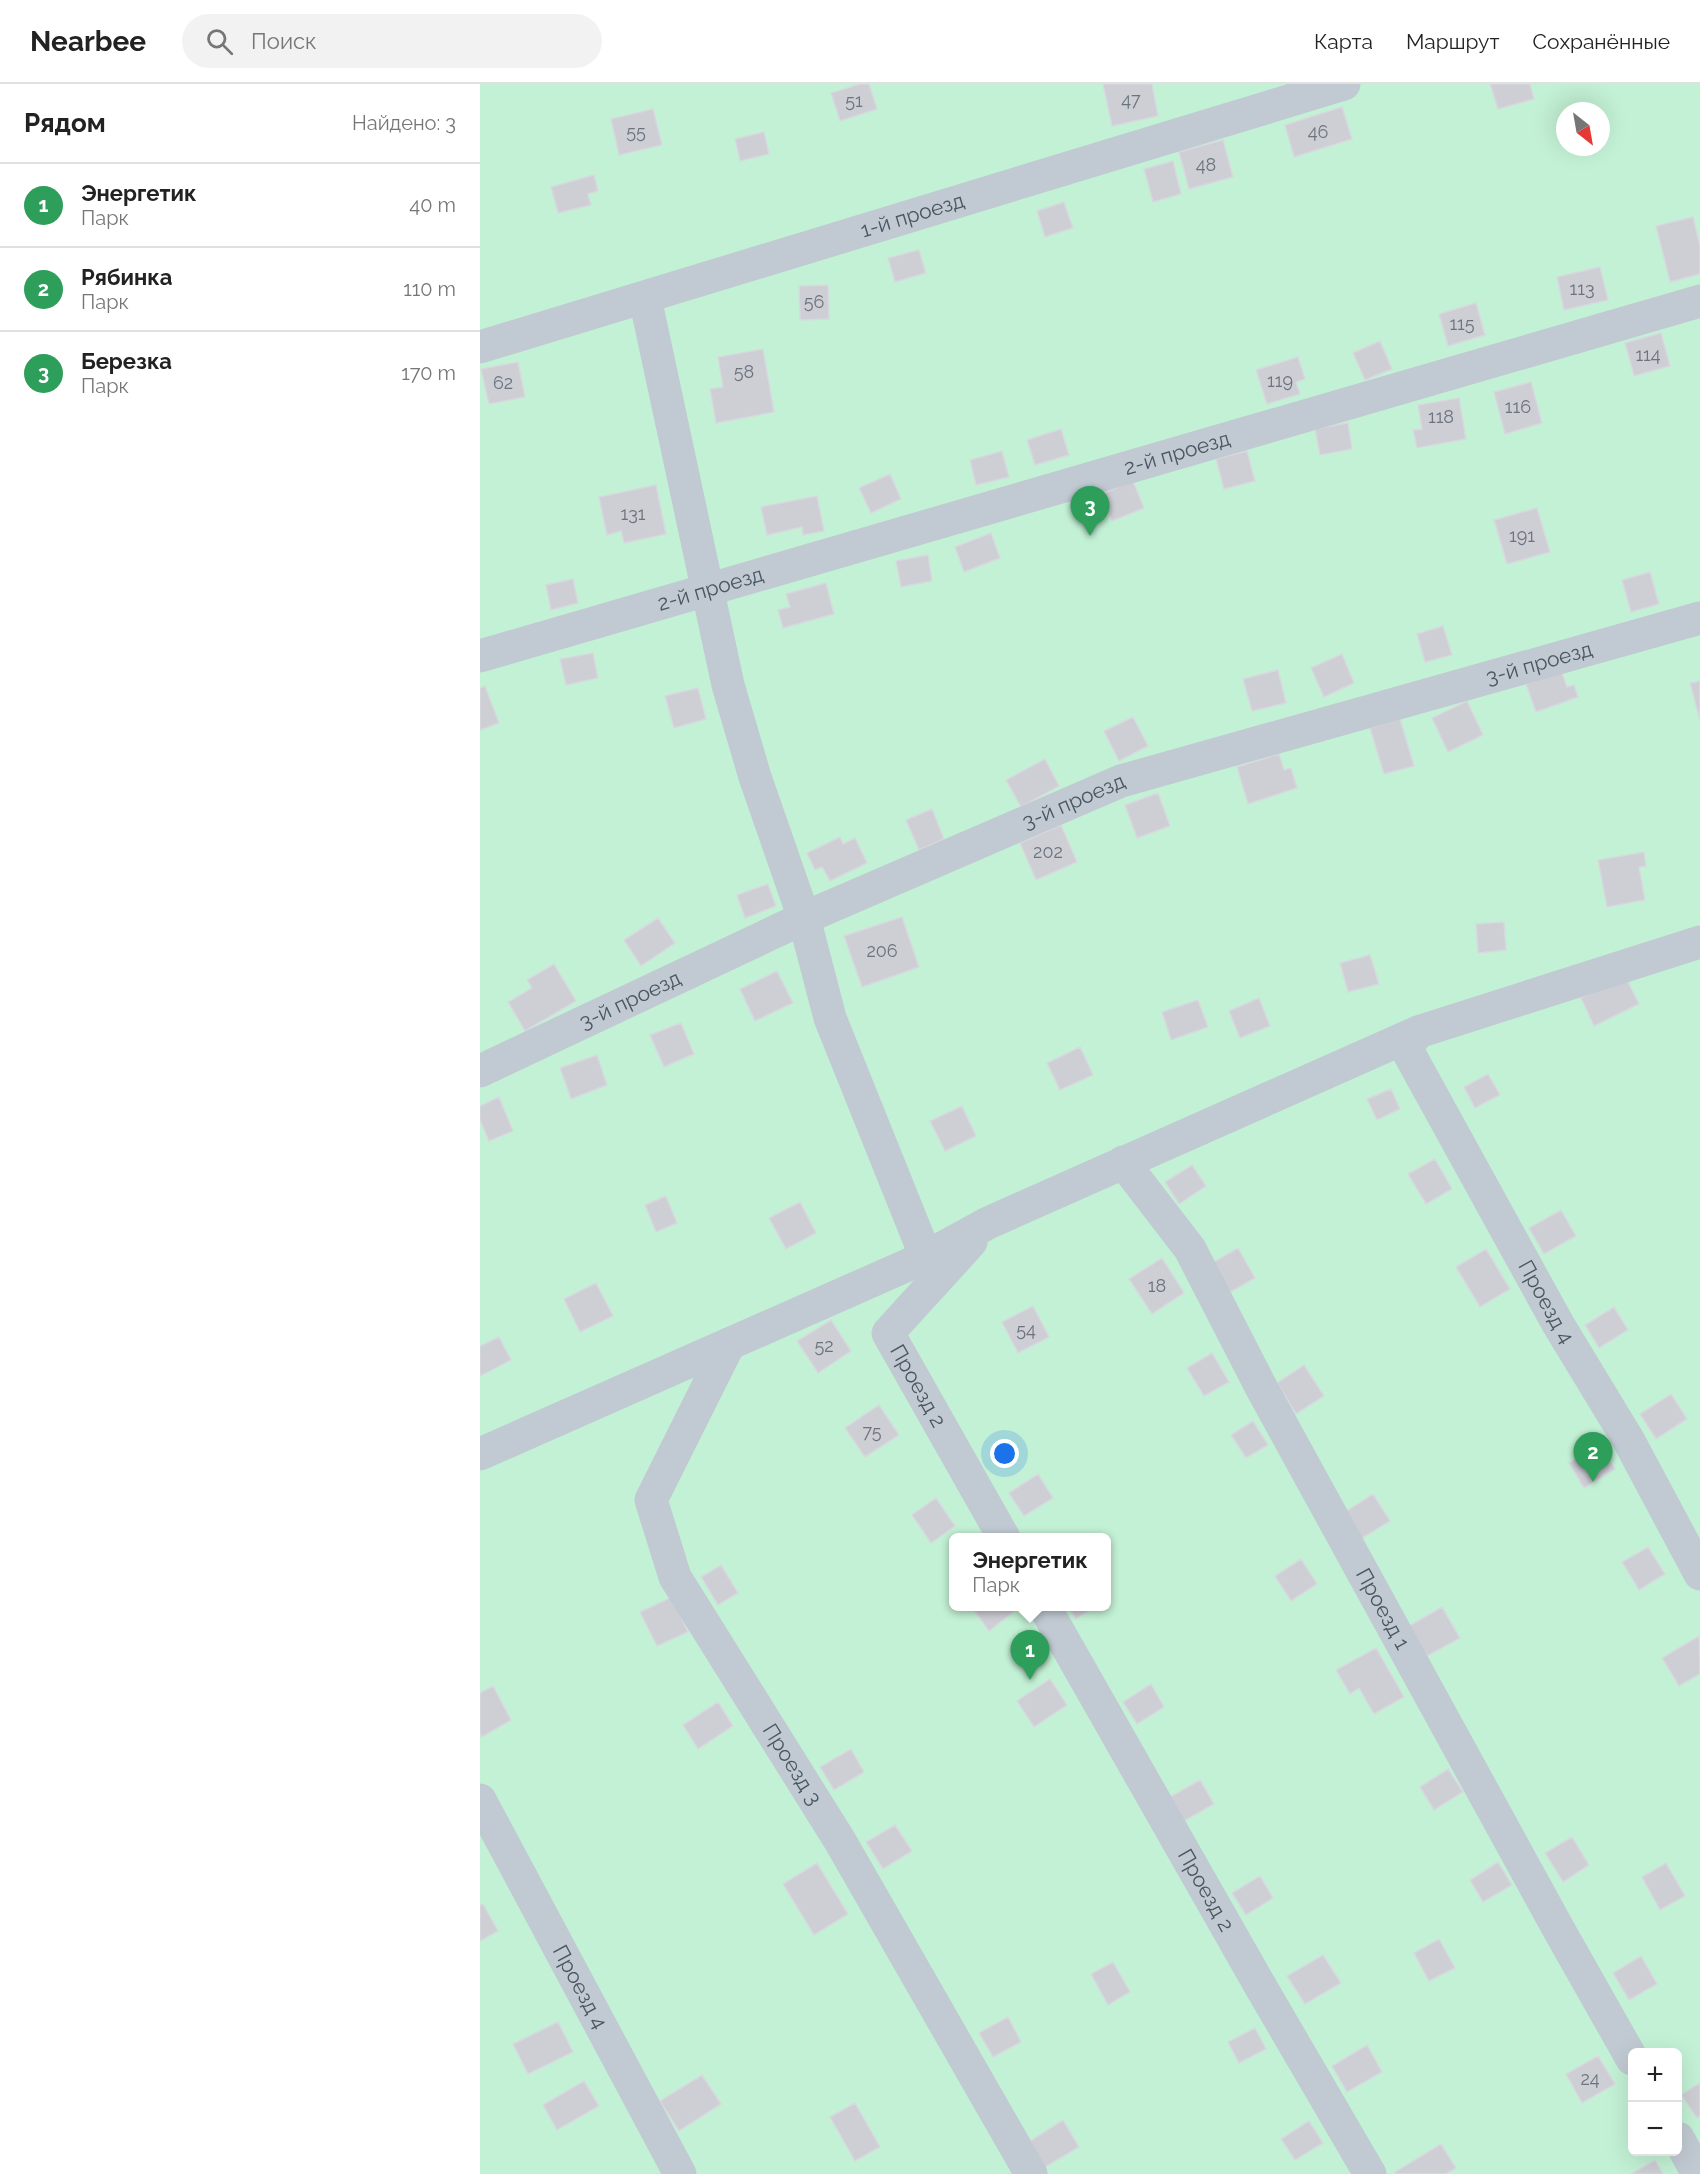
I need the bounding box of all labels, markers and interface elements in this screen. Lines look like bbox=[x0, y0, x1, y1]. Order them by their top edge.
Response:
search box bbox=[182, 14, 602, 68]
text: Nearbee bbox=[30, 25, 146, 58]
icon: search bbox=[203, 25, 236, 58]
text: Поиск bbox=[251, 28, 316, 54]
text: Карта bbox=[1314, 29, 1373, 54]
text: Маршрут bbox=[1406, 29, 1499, 54]
text: Сохранённые bbox=[1532, 29, 1670, 54]
house number: 47 bbox=[1121, 89, 1141, 110]
house number: 51 bbox=[845, 90, 863, 111]
north arrow bbox=[1556, 102, 1610, 156]
text: Рядом bbox=[24, 108, 106, 138]
text: Найдено: 3 bbox=[352, 111, 456, 135]
house number: 55 bbox=[626, 121, 646, 142]
house number: 46 bbox=[1308, 121, 1328, 142]
house number: 48 bbox=[1196, 154, 1216, 175]
text: Энергетик bbox=[81, 180, 196, 206]
street label: 1-й проезд bbox=[857, 187, 967, 242]
text: 1 bbox=[39, 193, 48, 217]
text: 40 m bbox=[409, 193, 456, 217]
text: Парк bbox=[81, 206, 129, 230]
text: Рябинка bbox=[81, 264, 172, 290]
text: 2 bbox=[38, 277, 49, 301]
text: 110 m bbox=[403, 277, 456, 301]
house number: 113 bbox=[1569, 278, 1595, 299]
text: Парк bbox=[81, 290, 129, 314]
house number: 56 bbox=[804, 291, 824, 312]
house number: 115 bbox=[1449, 313, 1475, 334]
house number: 114 bbox=[1635, 344, 1661, 365]
text: Березка bbox=[81, 348, 172, 374]
text: 3 bbox=[38, 361, 49, 385]
text: 170 m bbox=[401, 361, 456, 385]
house number: 58 bbox=[734, 361, 754, 382]
house number: 119 bbox=[1267, 370, 1293, 391]
house number: 62 bbox=[493, 372, 513, 393]
text: Парк bbox=[81, 374, 129, 398]
house number: 116 bbox=[1505, 396, 1531, 417]
house number: 118 bbox=[1428, 406, 1454, 427]
street label: 2-й проезд bbox=[1121, 425, 1233, 480]
pin: 3 bbox=[1070, 486, 1110, 536]
house number: 131 bbox=[620, 503, 646, 524]
house number: 191 bbox=[1509, 525, 1535, 546]
street label: 2-й проезд bbox=[654, 561, 766, 616]
street label: 3-й проезд bbox=[1483, 636, 1595, 690]
street label: 3-й проезд bbox=[1018, 768, 1129, 834]
house number: 202 bbox=[1033, 841, 1063, 862]
house number: 206 bbox=[866, 940, 898, 961]
street label: 3-й проезд bbox=[575, 965, 685, 1034]
street label: Проезд 4 bbox=[1513, 1256, 1580, 1348]
house number: 18 bbox=[1148, 1275, 1166, 1296]
house number: 54 bbox=[1016, 1319, 1036, 1340]
house number: 52 bbox=[814, 1335, 834, 1356]
street label: Проезд 2 bbox=[885, 1340, 952, 1431]
house number: 75 bbox=[862, 1421, 882, 1442]
pin: 2 bbox=[1574, 1432, 1612, 1482]
your location bbox=[990, 1439, 1019, 1468]
popup bbox=[949, 1533, 1111, 1611]
text: Энергетик bbox=[972, 1547, 1088, 1573]
street label: Проезд 1 bbox=[1351, 1564, 1416, 1654]
text: Парк bbox=[972, 1573, 1020, 1597]
pin: 1 bbox=[1010, 1630, 1050, 1680]
street label: Проезд 3 bbox=[758, 1719, 827, 1809]
street label: Проезд 2 bbox=[1173, 1844, 1240, 1936]
street label: Проезд 4 bbox=[548, 1941, 613, 2033]
map controls bbox=[1628, 2048, 1682, 2156]
button: + bbox=[1628, 2048, 1682, 2102]
house number: 24 bbox=[1580, 2068, 1600, 2089]
button: − bbox=[1628, 2102, 1682, 2156]

